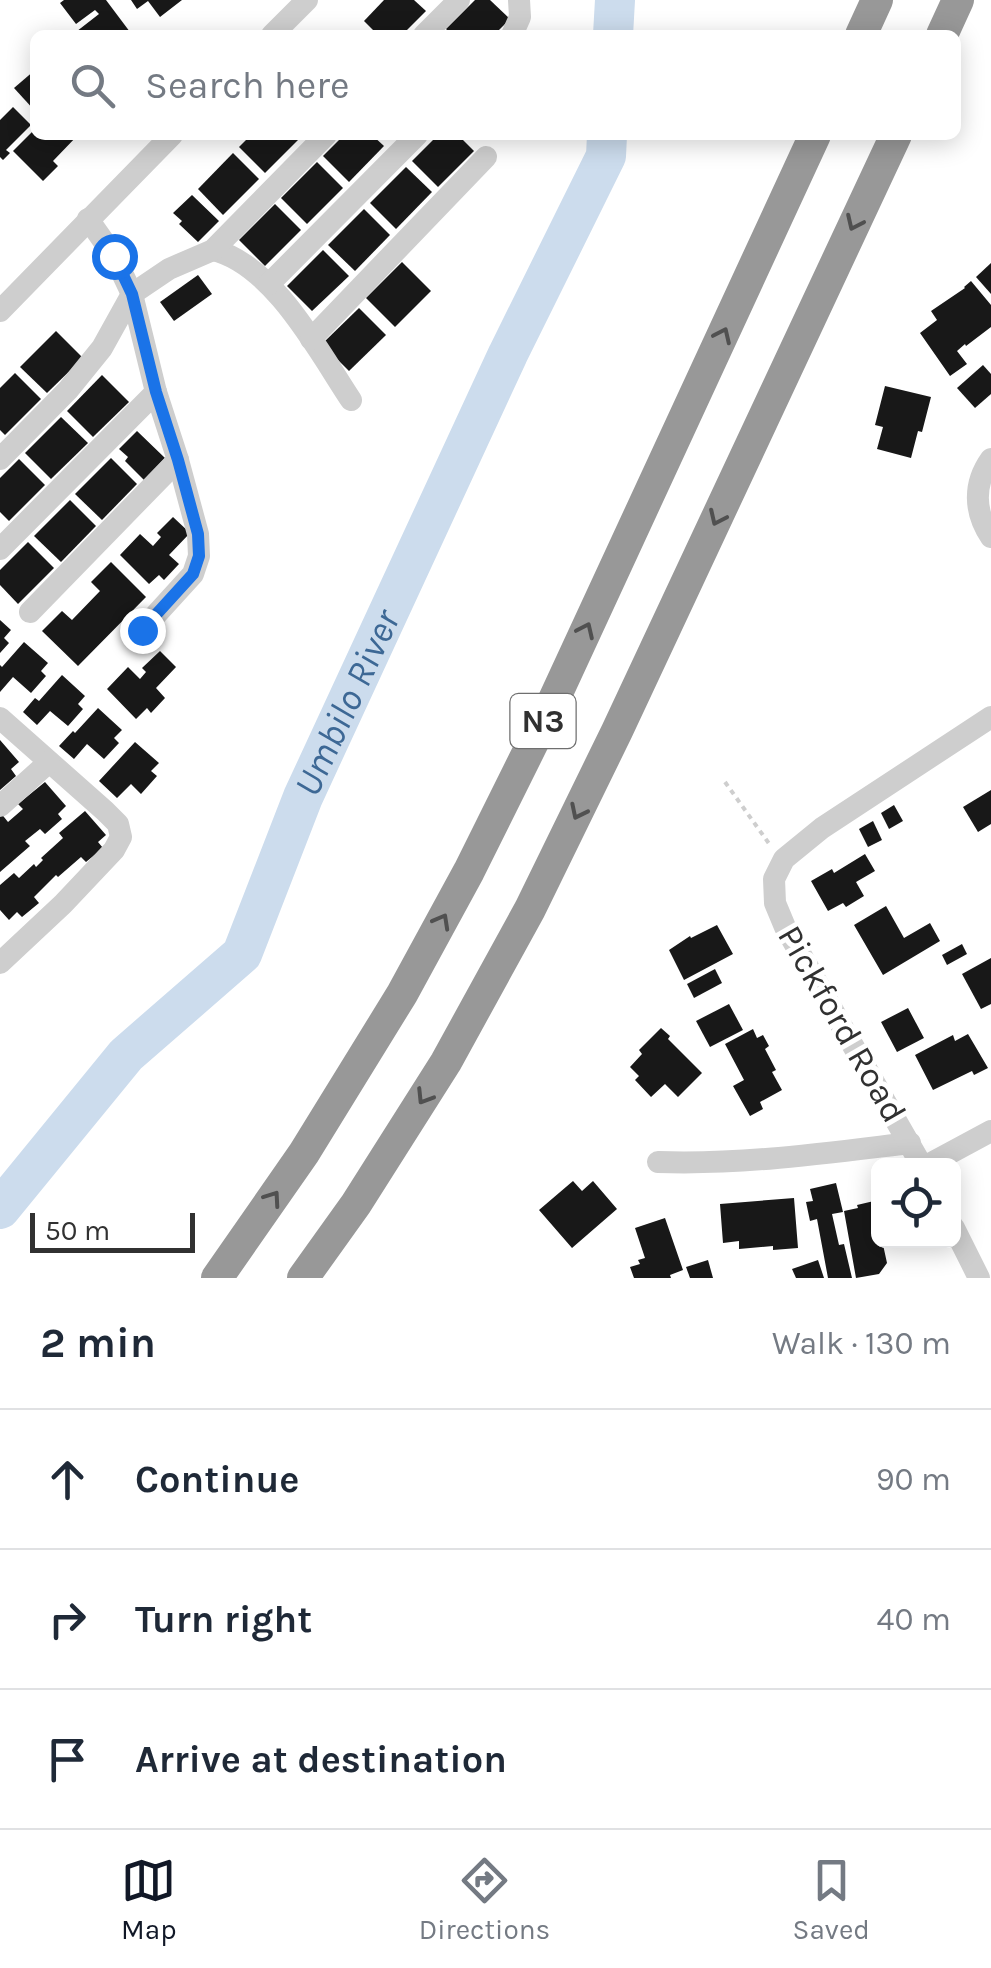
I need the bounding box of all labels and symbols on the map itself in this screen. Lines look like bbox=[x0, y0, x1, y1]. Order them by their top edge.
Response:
one-way arrow bbox=[847, 213, 867, 231]
route start bbox=[92, 234, 138, 280]
one-way arrow bbox=[710, 327, 730, 345]
one-way arrow bbox=[709, 508, 729, 526]
water label: Umbilo River bbox=[284, 601, 410, 803]
route end bbox=[120, 608, 166, 654]
one-way arrow bbox=[574, 622, 594, 640]
road number: N3 bbox=[510, 694, 576, 748]
one-way arrow bbox=[571, 801, 590, 819]
one-way arrow bbox=[430, 914, 450, 932]
street label: Pickford Road bbox=[769, 918, 915, 1130]
one-way arrow bbox=[417, 1087, 436, 1105]
one-way arrow bbox=[261, 1191, 279, 1209]
scale bar bbox=[30, 1208, 195, 1252]

